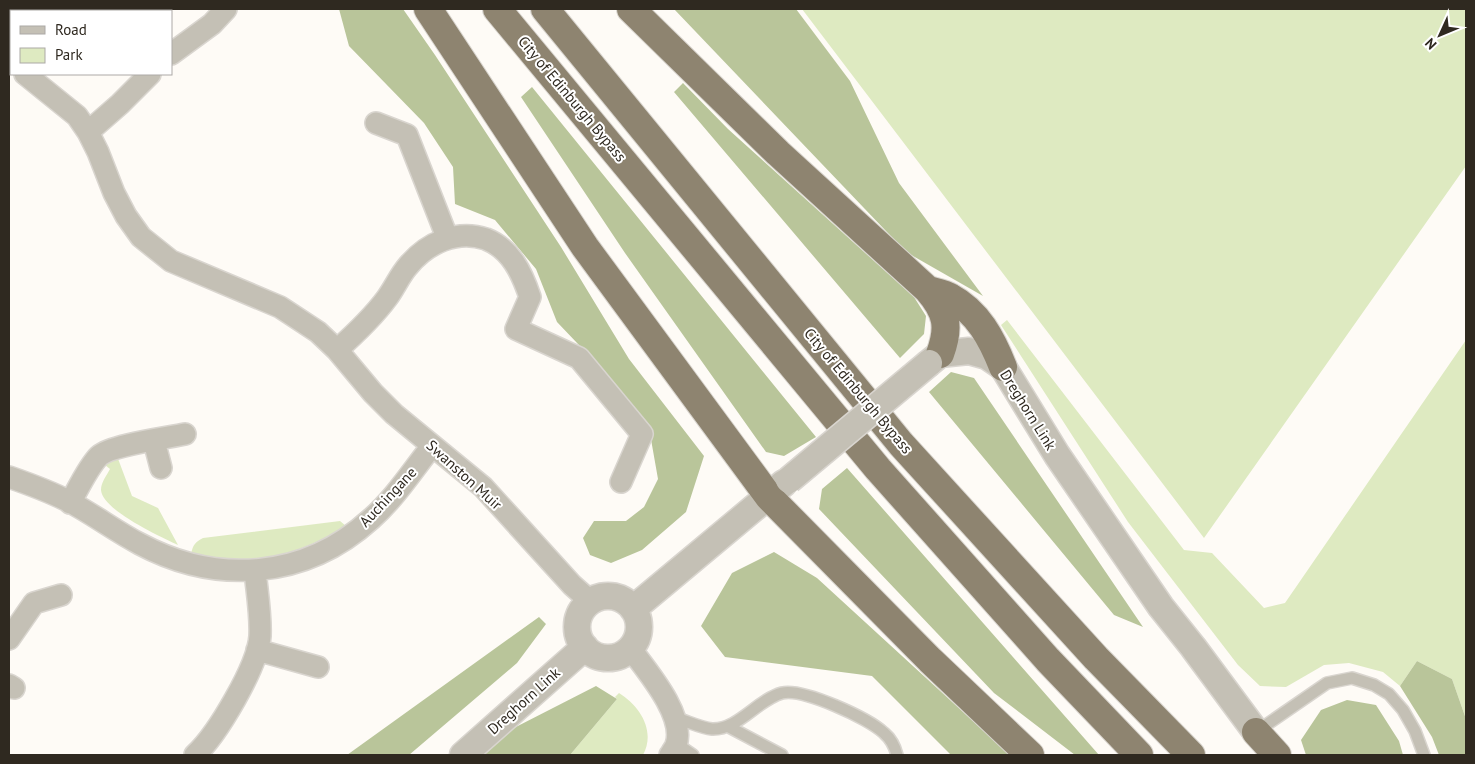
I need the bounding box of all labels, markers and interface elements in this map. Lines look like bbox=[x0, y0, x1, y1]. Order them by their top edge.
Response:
legend bbox=[10, 10, 172, 75]
north arrow bbox=[1415, 10, 1465, 60]
text: Road bbox=[55, 20, 87, 39]
street label: City of Edinburgh Bypass bbox=[514, 32, 631, 166]
text: N bbox=[1421, 34, 1440, 54]
text: Park bbox=[55, 45, 83, 64]
street label: City of Edinburgh Bypass bbox=[800, 324, 917, 458]
street label: Dreghorn Link bbox=[996, 366, 1061, 454]
street label: Swanston Muir bbox=[423, 436, 506, 514]
street label: Auchingane bbox=[355, 463, 420, 531]
street label: Dreghorn Link bbox=[483, 663, 564, 738]

